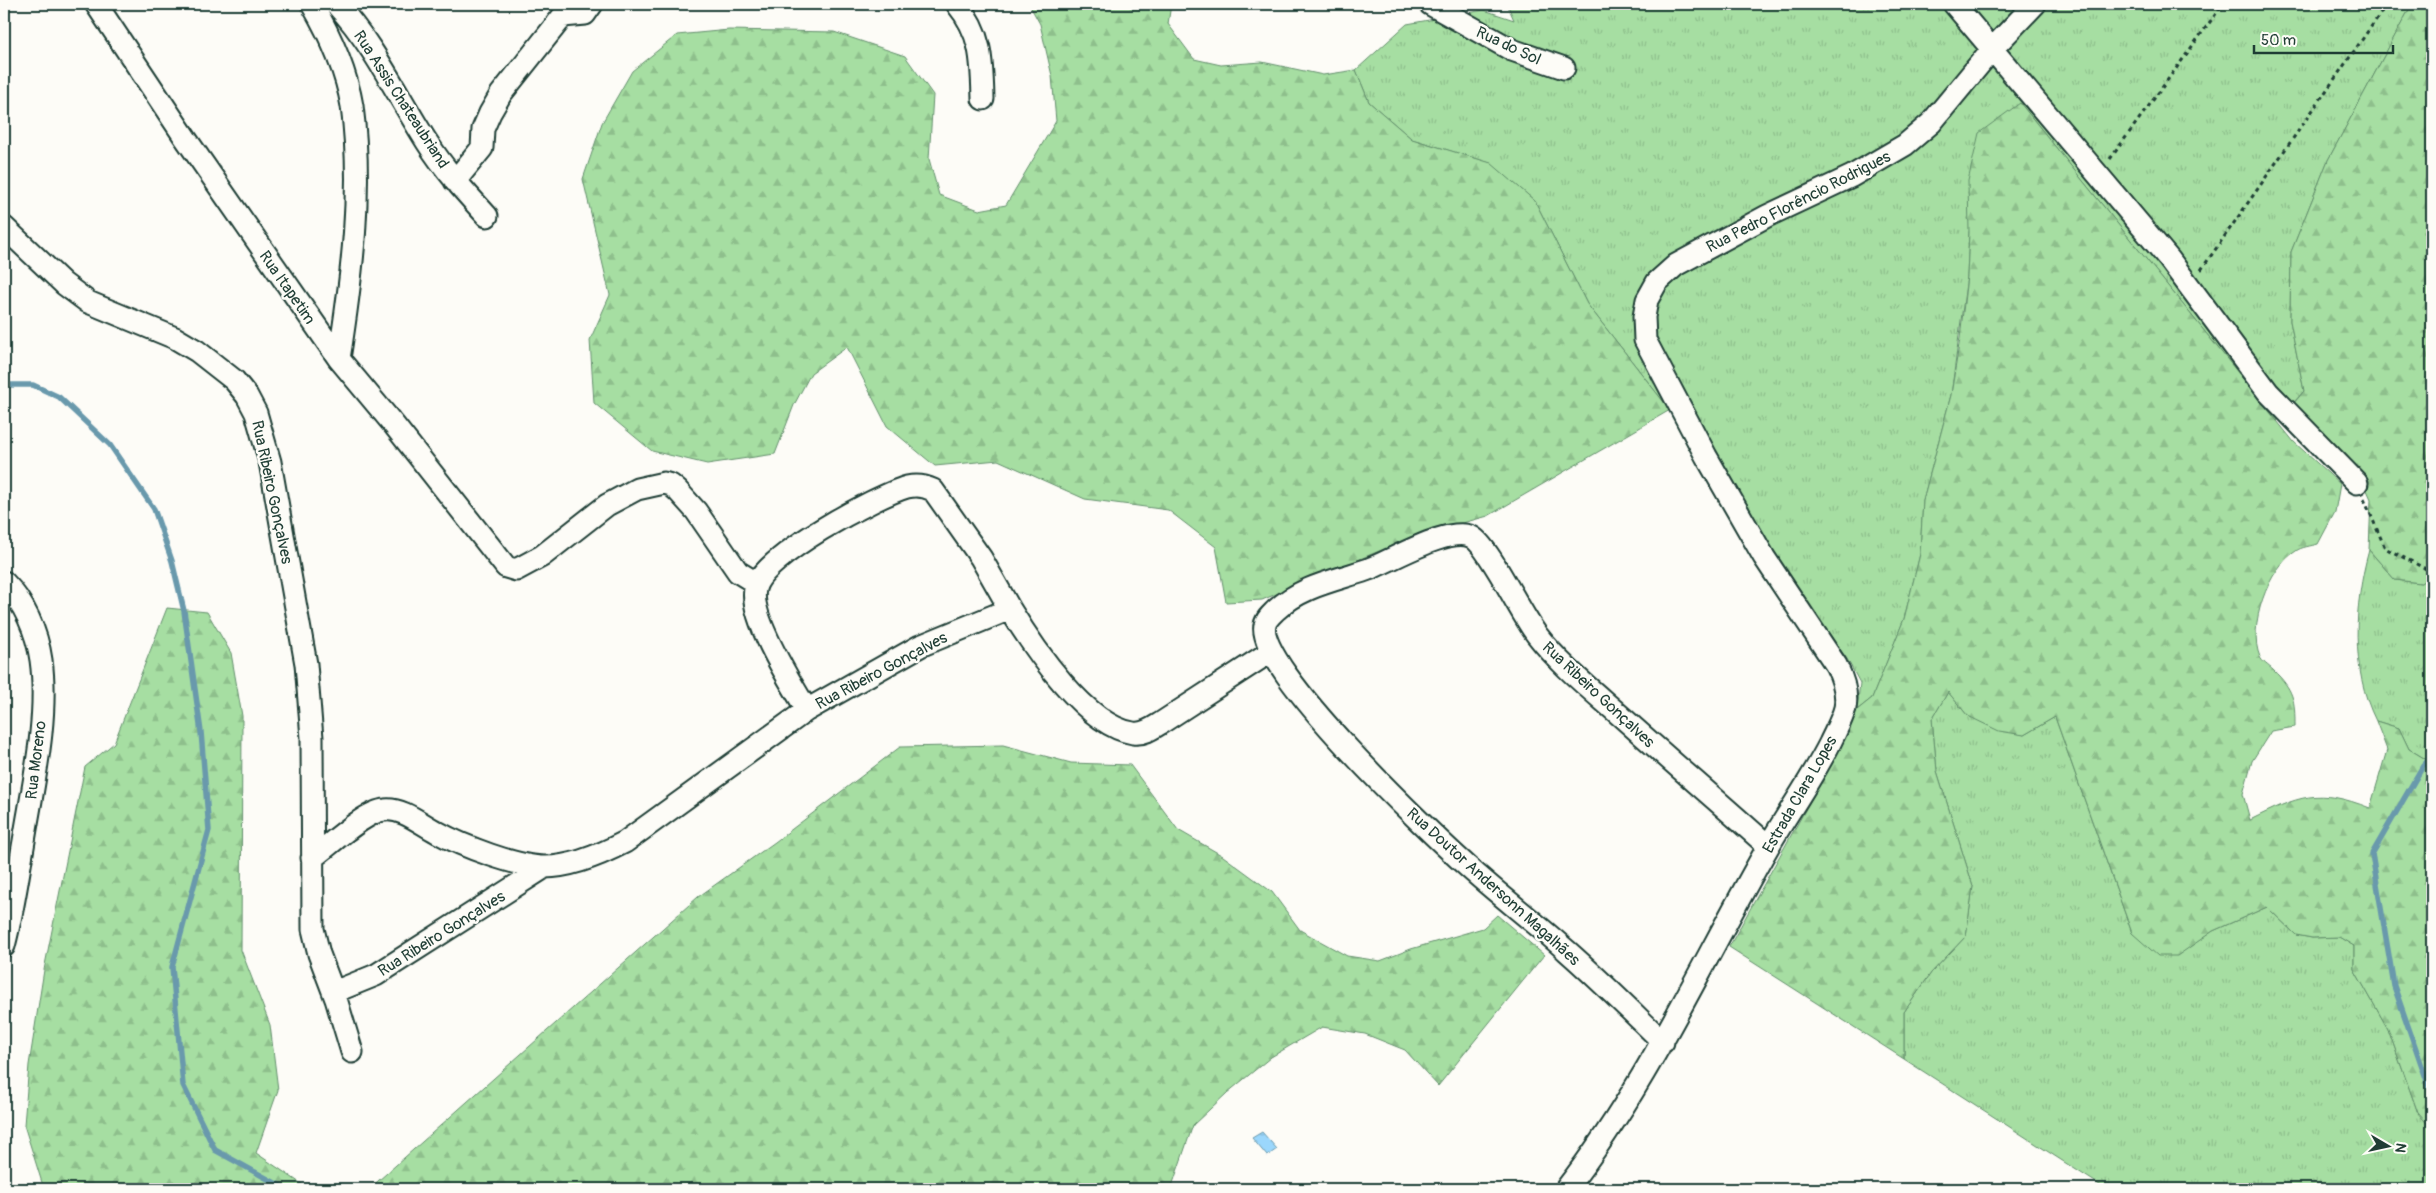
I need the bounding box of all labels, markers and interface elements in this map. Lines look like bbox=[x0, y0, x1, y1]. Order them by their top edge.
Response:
street label: Rua do Sol bbox=[1473, 22, 1544, 70]
scale bar bbox=[2254, 22, 2392, 54]
street label: Rua Assis Chateaubriand bbox=[349, 27, 453, 172]
text: 50 m bbox=[2261, 31, 2296, 50]
street label: Rua Pedro Florêncio Rodrigues bbox=[1703, 147, 1894, 257]
street label: Rua Itapetim bbox=[255, 247, 320, 328]
street label: Rua Ribeiro Gonçalves bbox=[247, 419, 297, 566]
street label: Rua Ribeiro Gonçalves bbox=[812, 628, 951, 714]
street label: Rua Ribeiro Gonçalves bbox=[1538, 638, 1659, 752]
street label: Rua Moreno bbox=[21, 719, 51, 801]
street label: Estrada Clara Lopes bbox=[1758, 732, 1842, 857]
street label: Rua Doutor Andersonn Magalhães bbox=[1403, 804, 1584, 970]
street label: Rua Ribeiro Gonçalves bbox=[374, 887, 509, 981]
north arrow bbox=[2364, 1120, 2414, 1170]
text: N bbox=[2391, 1142, 2409, 1154]

